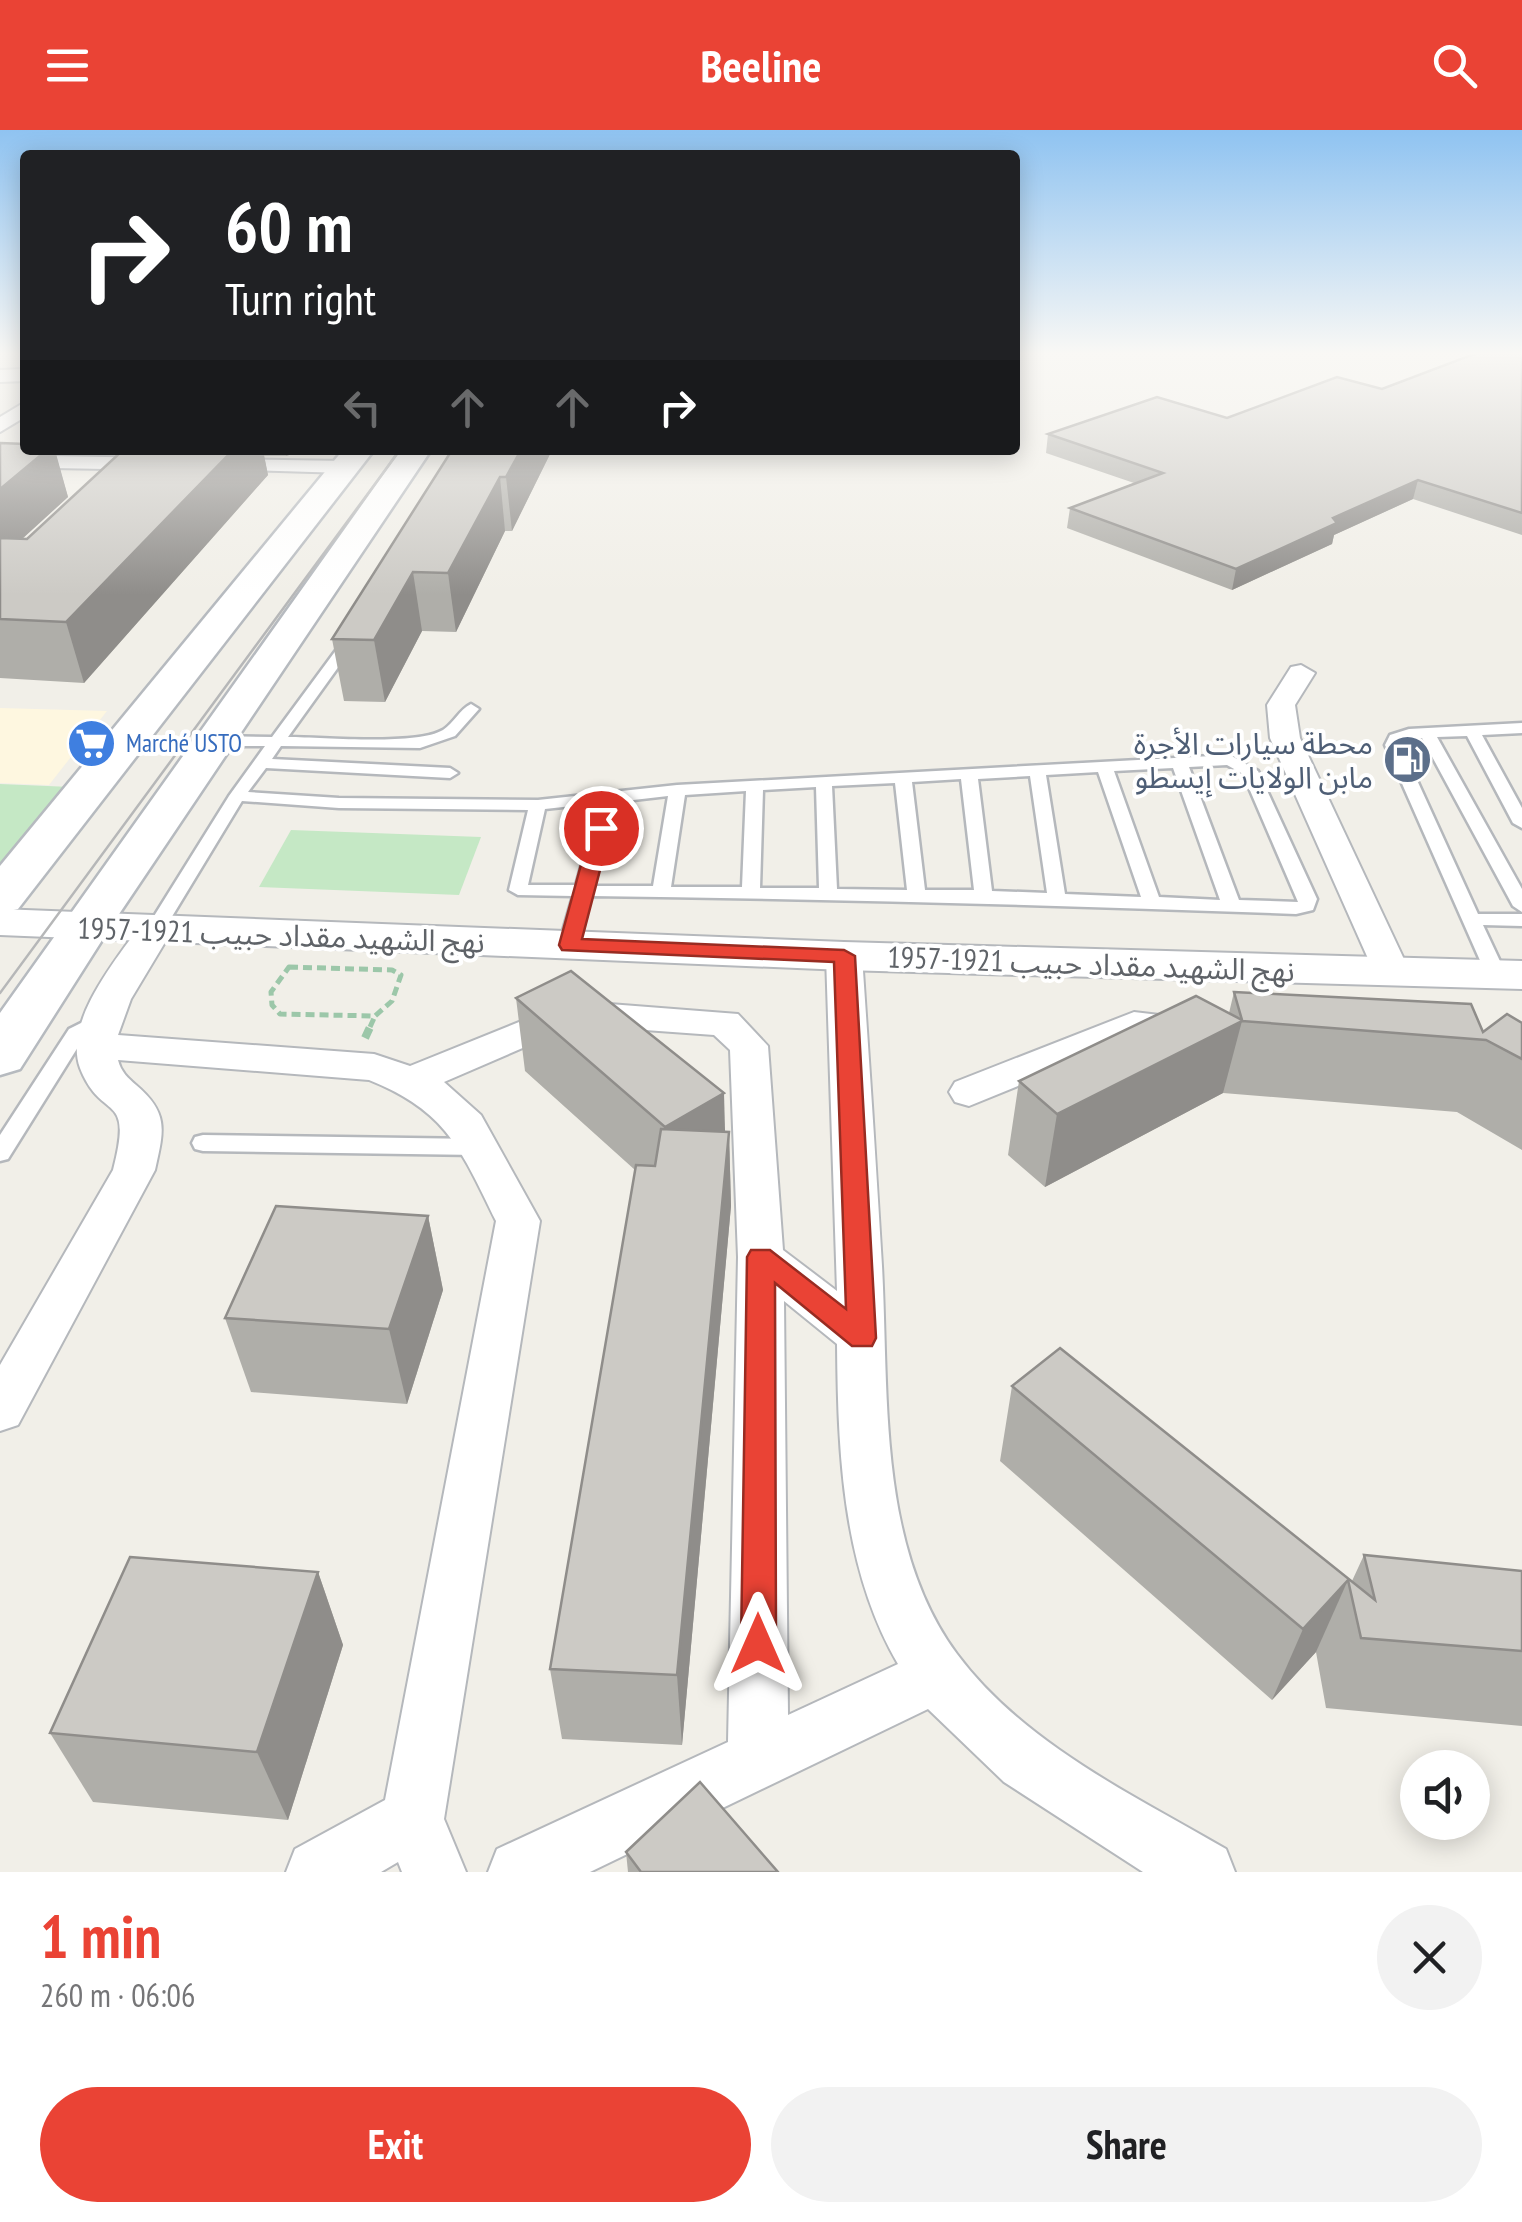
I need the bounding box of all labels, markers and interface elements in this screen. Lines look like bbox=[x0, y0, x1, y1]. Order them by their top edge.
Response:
text: Beeline bbox=[700, 36, 822, 94]
icon: menu bbox=[40, 38, 95, 93]
icon: search bbox=[1427, 38, 1482, 93]
text: 60 m bbox=[225, 181, 353, 271]
icon: right bbox=[60, 190, 190, 320]
text: Turn right bbox=[225, 269, 376, 327]
icon: left bbox=[335, 380, 390, 435]
icon: ahead bbox=[440, 380, 495, 435]
icon: ahead bbox=[545, 380, 600, 435]
icon: right bbox=[650, 380, 705, 435]
supermarket icon: Marché USTO bbox=[65, 717, 117, 769]
place label: محطة سيارات الأجرة مابن الولايات إيسطو bbox=[1134, 723, 1373, 798]
place label: Marché USTO bbox=[126, 727, 242, 759]
fuel station icon: محطة سيارات الأجرة مابن الولايات إيسطو bbox=[1382, 733, 1434, 785]
pin bbox=[559, 786, 644, 871]
icon: arrive bbox=[574, 801, 629, 856]
street label: نهج الشهيد مقداد حبيب 1921-1957 bbox=[76, 907, 485, 965]
street label: نهج الشهيد مقداد حبيب 1921-1957 bbox=[886, 936, 1295, 994]
position arrow bbox=[706, 1592, 810, 1696]
map controls bbox=[1400, 1750, 1490, 1840]
button: sound bbox=[1400, 1750, 1490, 1840]
text: 1 min bbox=[40, 1897, 161, 1975]
button: close bbox=[1377, 1905, 1482, 2010]
text: 260 m · 06:06 bbox=[40, 1974, 195, 2016]
button: Exit bbox=[40, 2087, 751, 2202]
button: Share bbox=[771, 2087, 1482, 2202]

